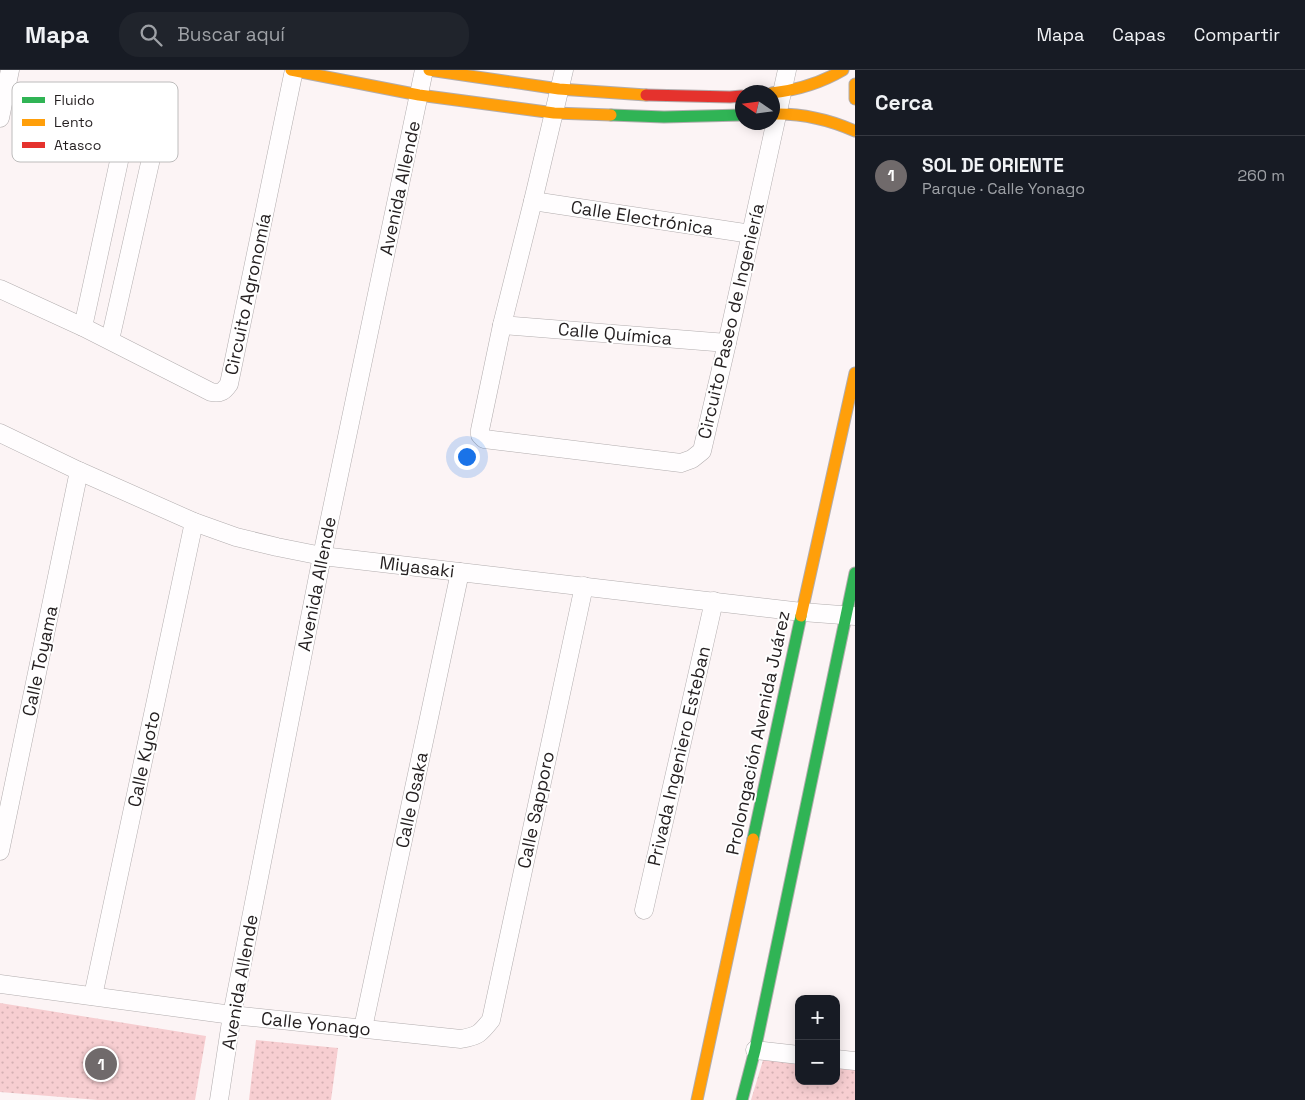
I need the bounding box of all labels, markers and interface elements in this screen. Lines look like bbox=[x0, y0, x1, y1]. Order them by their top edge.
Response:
search box bbox=[119, 12, 469, 57]
text: Mapa bbox=[25, 19, 89, 50]
icon: search bbox=[137, 21, 165, 49]
text: Buscar aquí bbox=[177, 22, 285, 47]
text: Mapa bbox=[1036, 23, 1084, 46]
text: Capas bbox=[1112, 23, 1166, 46]
text: Compartir bbox=[1194, 23, 1280, 46]
legend bbox=[12, 82, 178, 162]
north arrow bbox=[735, 85, 780, 130]
text: Cerca bbox=[875, 89, 933, 116]
text: Fluido bbox=[54, 91, 95, 109]
text: Lento bbox=[54, 113, 93, 131]
street label: Avenida Allende bbox=[374, 119, 425, 257]
text: Atasco bbox=[54, 136, 101, 154]
text: SOL DE ORIENTE bbox=[922, 153, 1064, 178]
text: 1 bbox=[887, 165, 895, 186]
text: 260 m bbox=[1237, 165, 1285, 186]
text: Parque · Calle Yonago bbox=[922, 178, 1085, 199]
street label: Calle Electrónica bbox=[569, 195, 715, 240]
street label: Circuito Paseo de Ingeniería bbox=[692, 201, 769, 441]
street label: Circuito Agronomía bbox=[219, 211, 276, 377]
street label: Calle Química bbox=[557, 317, 673, 350]
your location bbox=[454, 444, 480, 470]
street label: Avenida Allende bbox=[292, 515, 341, 653]
street label: Miyasaki bbox=[378, 551, 456, 582]
street label: Calle Toyama bbox=[17, 603, 62, 718]
street label: Prolongación Avenida Juárez bbox=[720, 609, 795, 857]
street label: Privada Ingeniero Esteban bbox=[642, 644, 715, 868]
street label: Calle Kyoto bbox=[122, 709, 165, 809]
street label: Calle Sapporo bbox=[512, 749, 559, 871]
street label: Calle Osaka bbox=[390, 750, 433, 850]
street label: Avenida Allende bbox=[216, 913, 263, 1051]
map controls bbox=[795, 995, 840, 1085]
button: + bbox=[795, 995, 840, 1040]
street label: Calle Yonago bbox=[260, 1006, 372, 1041]
button: − bbox=[795, 1040, 840, 1085]
pin: 1 bbox=[85, 1045, 117, 1083]

